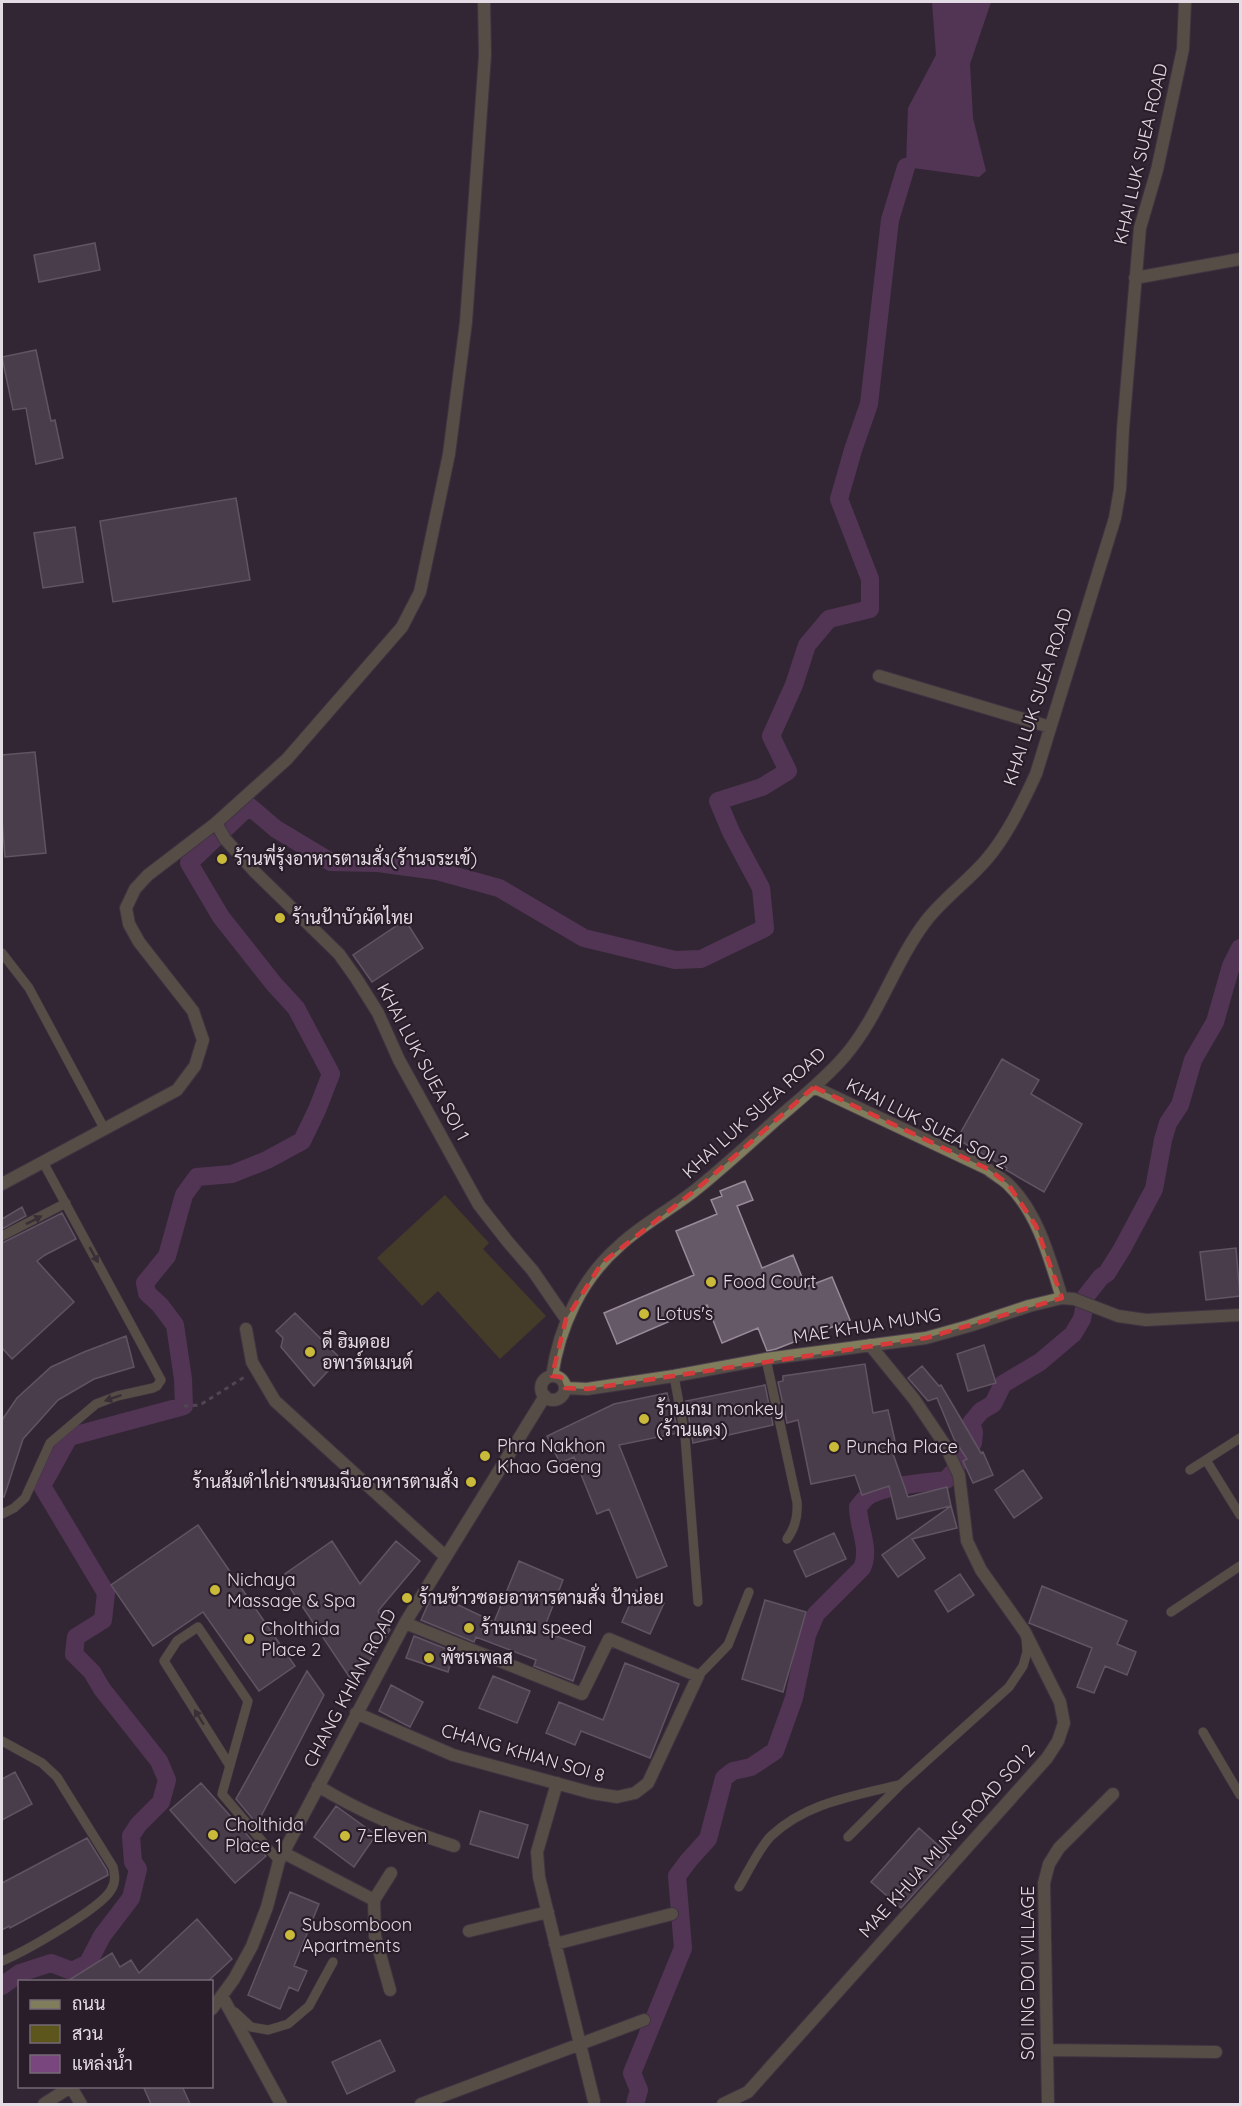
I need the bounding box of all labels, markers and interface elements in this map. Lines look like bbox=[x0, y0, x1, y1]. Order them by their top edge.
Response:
street label: KHAI LUK SUEA ROAD bbox=[1108, 61, 1173, 247]
street label: KHAI LUK SUEA ROAD bbox=[998, 605, 1077, 788]
place label: ร้านพี่รุ้งอาหารตามสั่ง(ร้านจระเข้) bbox=[234, 843, 477, 871]
marker: ร้านพี่รุ้งอาหารตามสั่ง(ร้านจระเข้) bbox=[215, 852, 229, 866]
place label: ร้านป้าบัวผัดไทย bbox=[292, 905, 413, 929]
marker: ร้านป้าบัวผัดไทย bbox=[273, 911, 287, 925]
street label: KHAI LUK SUEA SOI 1 bbox=[372, 979, 475, 1144]
street label: KHAI LUK SUEA ROAD bbox=[677, 1042, 830, 1183]
street label: KHAI LUK SUEA SOI 2 bbox=[843, 1073, 1012, 1174]
one-way arrow bbox=[25, 1215, 42, 1224]
one-way arrow bbox=[89, 1247, 99, 1264]
place label: Food Court bbox=[723, 1270, 816, 1293]
marker: Food Court bbox=[704, 1275, 718, 1289]
place label: Lotus's bbox=[656, 1302, 713, 1325]
street label: MAE KHUA MUNG bbox=[791, 1302, 942, 1349]
marker: Lotus's bbox=[637, 1307, 651, 1321]
place label: ดี ฮิมดอย อพาร์ตเมนต์ bbox=[322, 1329, 413, 1374]
marker: ดี ฮิมดอย อพาร์ตเมนต์ bbox=[303, 1345, 317, 1359]
one-way arrow bbox=[104, 1394, 122, 1404]
place label: ร้านเกม monkey (ร้านแดง) bbox=[656, 1397, 784, 1441]
marker: ร้านเกม monkey (ร้านแดง) bbox=[637, 1412, 651, 1426]
place label: Phra Nakhon Khao Gaeng bbox=[497, 1434, 606, 1478]
place label: Puncha Place bbox=[846, 1435, 958, 1458]
marker: Puncha Place bbox=[827, 1440, 841, 1454]
marker: Phra Nakhon Khao Gaeng bbox=[478, 1449, 492, 1463]
place label: ร้านส้มตำไก่ย่างขนมจีนอาหารตามสั่ง bbox=[192, 1467, 459, 1493]
marker: ร้านส้มตำไก่ย่างขนมจีนอาหารตามสั่ง bbox=[464, 1475, 478, 1489]
place label: Nichaya Massage & Spa bbox=[227, 1568, 356, 1612]
marker: Nichaya Massage & Spa bbox=[208, 1583, 222, 1597]
place label: ร้านข้าวซอยอาหารตามสั่ง ป้าน่อย bbox=[419, 1583, 664, 1609]
marker: ร้านข้าวซอยอาหารตามสั่ง ป้าน่อย bbox=[400, 1591, 414, 1605]
street label: CHANG KHIAN ROAD bbox=[298, 1604, 401, 1771]
place label: ร้านเกม speed bbox=[481, 1616, 592, 1639]
place label: Cholthida Place 2 bbox=[261, 1617, 340, 1661]
marker: ร้านเกม speed bbox=[462, 1621, 476, 1635]
marker: Cholthida Place 2 bbox=[242, 1632, 256, 1646]
place label: พัชรเพลส bbox=[441, 1646, 513, 1669]
marker: พัชรเพลส bbox=[422, 1651, 436, 1665]
one-way arrow bbox=[193, 1709, 204, 1725]
street label: CHANG KHIAN SOI 8 bbox=[439, 1718, 608, 1787]
street label: MAE KHUA MUNG ROAD SOI 2 bbox=[854, 1739, 1040, 1942]
place label: Cholthida Place 1 bbox=[225, 1813, 304, 1857]
place label: 7-Eleven bbox=[357, 1824, 428, 1847]
marker: Cholthida Place 1 bbox=[206, 1828, 220, 1842]
marker: 7-Eleven bbox=[338, 1829, 352, 1843]
street label: SOI ING DOI VILLAGE bbox=[1016, 1886, 1039, 2060]
place label: Subsomboon Apartments bbox=[302, 1913, 412, 1957]
marker: Subsomboon Apartments bbox=[283, 1928, 297, 1942]
legend bbox=[18, 1980, 213, 2088]
text: ถนน bbox=[72, 1992, 105, 2015]
text: สวน bbox=[72, 2022, 103, 2045]
text: แหล่งน้ำ bbox=[72, 2048, 133, 2075]

